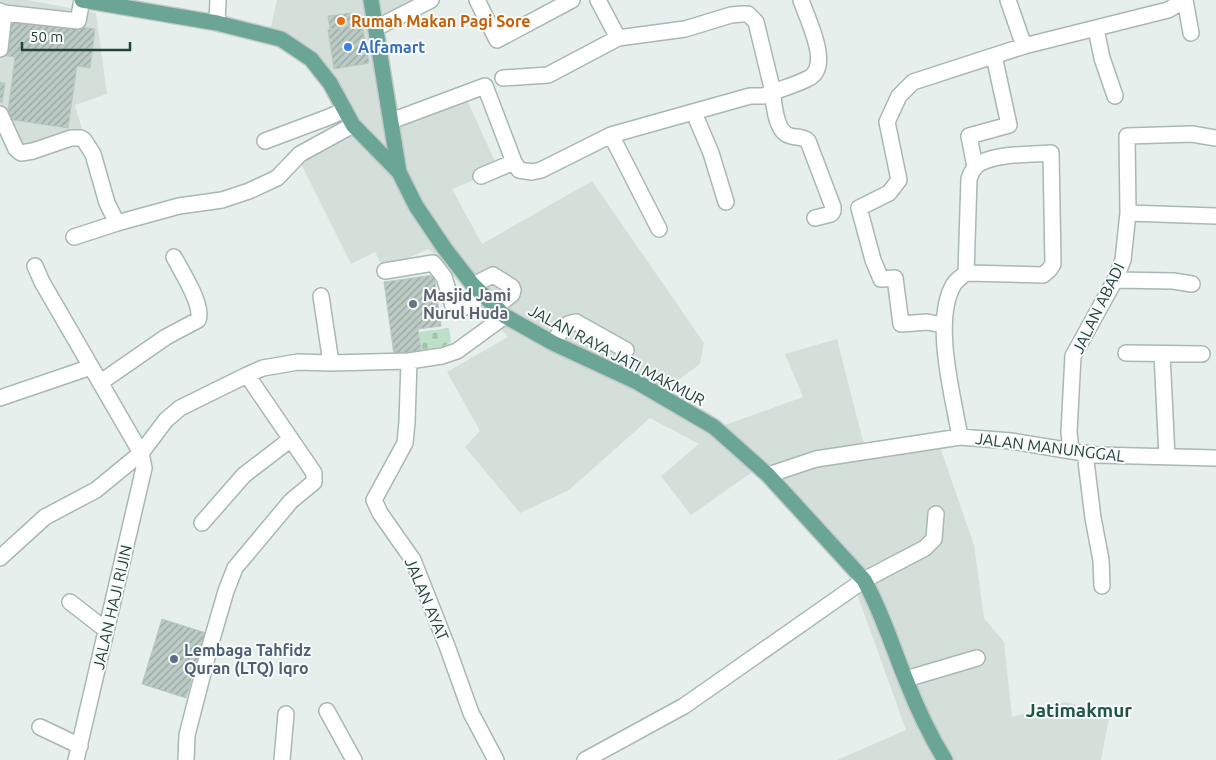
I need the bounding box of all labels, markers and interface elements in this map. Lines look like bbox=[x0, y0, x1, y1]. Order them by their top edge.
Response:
place label: Rumah Makan Pagi Sore bbox=[351, 12, 531, 30]
marker: Rumah Makan Pagi Sore bbox=[335, 15, 347, 27]
scale bar bbox=[22, 20, 130, 52]
text: 50 m bbox=[30, 28, 63, 45]
place label: Alfamart bbox=[358, 38, 425, 56]
marker: Alfamart bbox=[342, 41, 354, 53]
street label: JALAN ABADI bbox=[1068, 260, 1128, 356]
place label: Masjid Jami Nurul Huda bbox=[423, 286, 511, 322]
marker: Masjid Jami Nurul Huda bbox=[407, 298, 419, 310]
street label: JALAN RAYA JATI MAKMUR bbox=[526, 301, 708, 409]
street label: JALAN MANUNGGAL bbox=[974, 429, 1126, 465]
street label: JALAN HAJI RIJIN bbox=[89, 543, 135, 671]
street label: JALAN AYAT bbox=[401, 555, 453, 643]
place label: Lembaga Tahfidz Quran (LTQ) Iqro bbox=[184, 641, 311, 678]
marker: Lembaga Tahfidz Quran (LTQ) Iqro bbox=[168, 653, 180, 665]
district label: Jatimakmur bbox=[1026, 699, 1132, 721]

